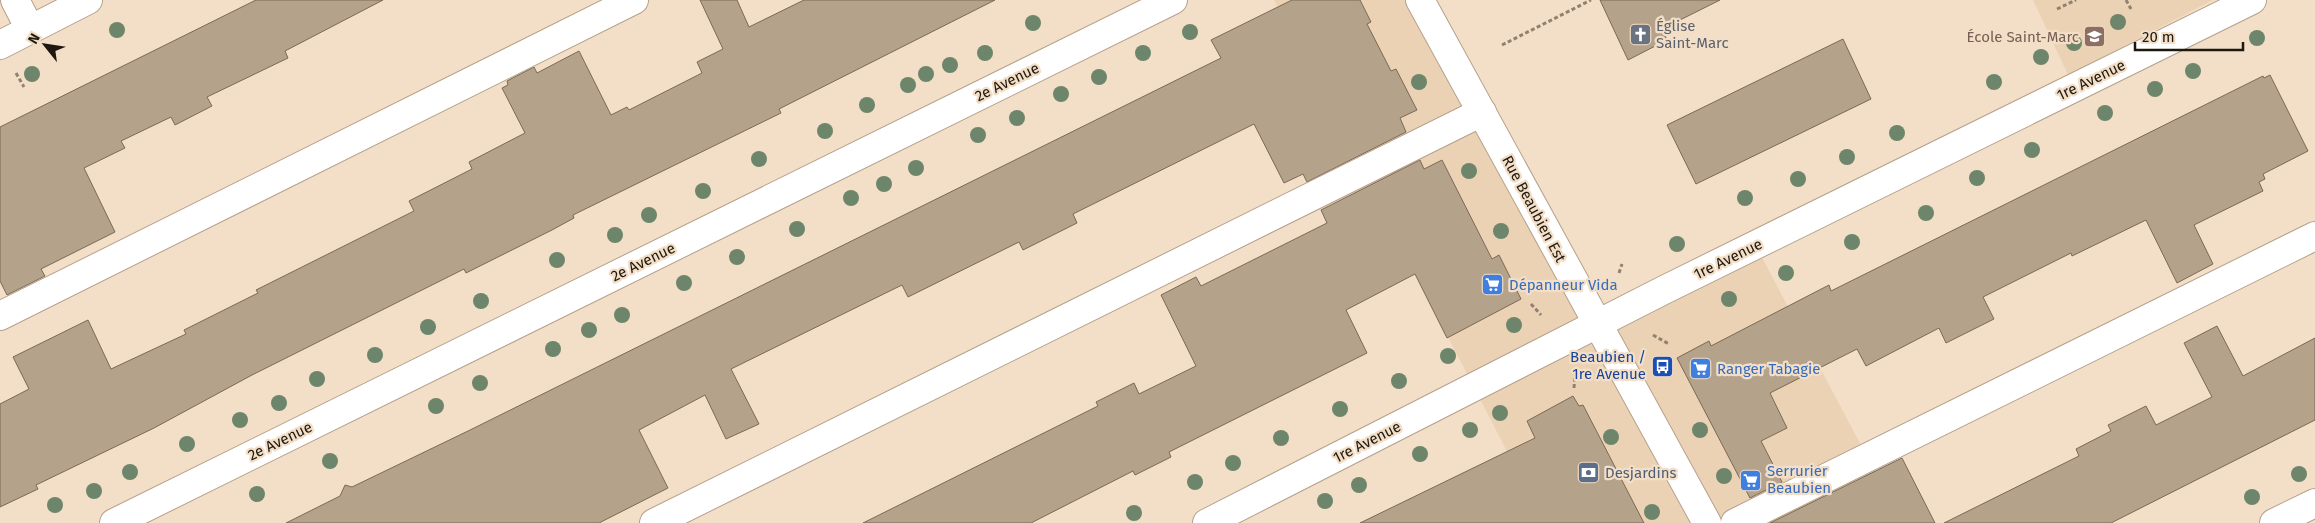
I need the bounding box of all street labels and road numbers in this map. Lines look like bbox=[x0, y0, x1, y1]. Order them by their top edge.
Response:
street label: 1re Avenue bbox=[2054, 56, 2128, 104]
street label: 2e Avenue bbox=[972, 59, 1042, 105]
street label: Rue Beaubien Est bbox=[1498, 152, 1570, 266]
street label: 1re Avenue bbox=[1691, 235, 1765, 283]
street label: 2e Avenue bbox=[608, 239, 678, 285]
street label: 1re Avenue bbox=[1330, 417, 1404, 467]
street label: 2e Avenue bbox=[245, 418, 315, 464]

